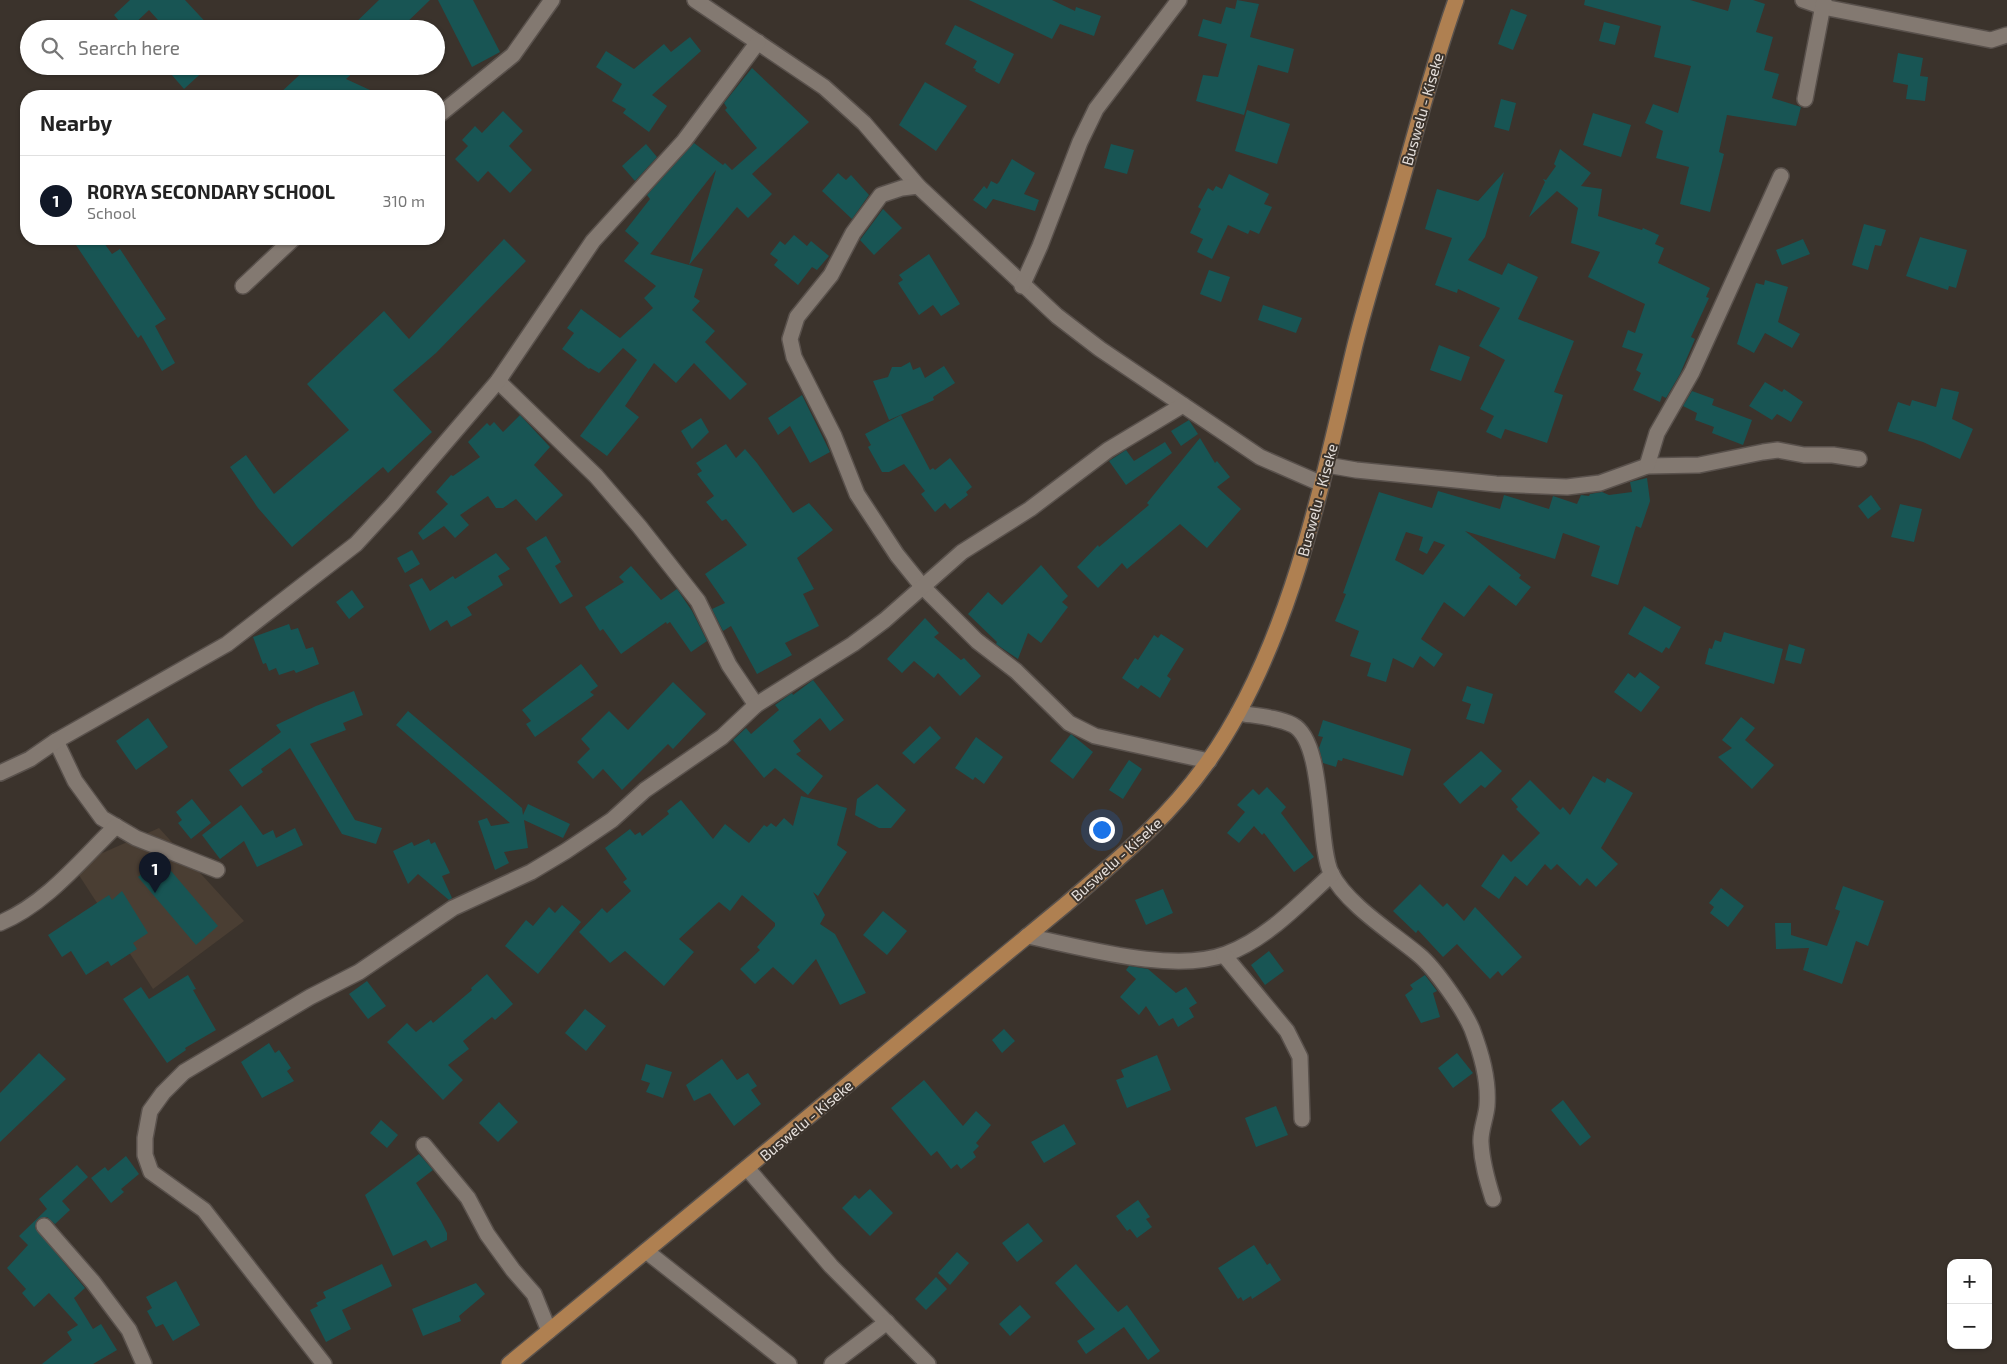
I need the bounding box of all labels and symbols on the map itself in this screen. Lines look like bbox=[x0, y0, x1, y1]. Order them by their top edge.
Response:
street label: Buswelu - Kiseke bbox=[1397, 51, 1447, 167]
street label: Buswelu - Kiseke bbox=[1293, 442, 1341, 558]
street label: Buswelu - Kiseke bbox=[1067, 814, 1165, 904]
your location bbox=[1089, 817, 1115, 843]
pin: 1 bbox=[139, 852, 171, 893]
street label: Buswelu - Kiseke bbox=[756, 1076, 856, 1164]

